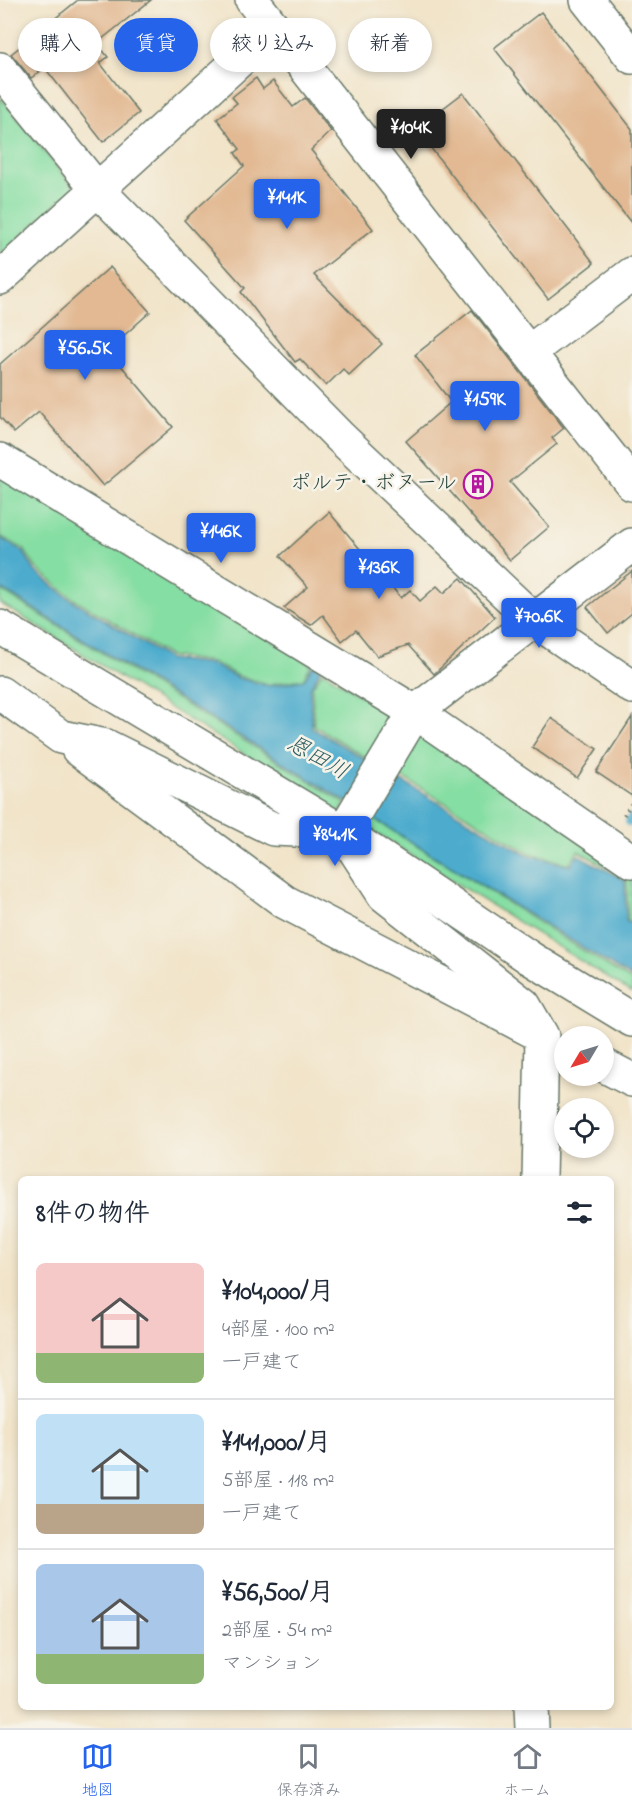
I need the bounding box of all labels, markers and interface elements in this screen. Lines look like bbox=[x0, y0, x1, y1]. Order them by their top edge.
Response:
chip: 購入 bbox=[18, 18, 102, 72]
chip: 賃貸 bbox=[114, 18, 198, 72]
chip: 絞り込み bbox=[210, 18, 336, 72]
chip: 新着 bbox=[348, 18, 432, 72]
pin: ¥104K bbox=[369, 109, 453, 160]
text: ¥104K bbox=[391, 114, 431, 143]
pin: ¥141K bbox=[245, 179, 329, 230]
text: ¥141K bbox=[268, 184, 306, 213]
pin: ¥56.5K bbox=[36, 330, 134, 381]
text: ¥56.5K bbox=[58, 335, 112, 364]
pin: ¥159K bbox=[443, 381, 527, 432]
text: ¥159K bbox=[464, 386, 506, 415]
building icon: ポルテ・ボヌール bbox=[462, 468, 494, 500]
place label: ポルテ・ボヌール bbox=[290, 469, 457, 499]
pin: ¥146K bbox=[179, 513, 263, 564]
text: ¥146K bbox=[201, 518, 241, 547]
pin: ¥136K bbox=[337, 549, 421, 600]
text: ¥136K bbox=[359, 554, 399, 583]
pin: ¥70.6K bbox=[490, 598, 588, 649]
text: ¥70.6K bbox=[515, 603, 563, 632]
water label: 恩田川 bbox=[280, 729, 354, 789]
pin: ¥84.1K bbox=[286, 816, 384, 867]
text: ¥84.1K bbox=[313, 821, 357, 850]
north arrow bbox=[554, 1026, 614, 1086]
map controls bbox=[554, 1026, 614, 1158]
button: locate bbox=[554, 1098, 614, 1158]
text: 8件の物件 bbox=[36, 1196, 150, 1234]
icon: filters bbox=[563, 1196, 596, 1229]
text: ¥104,000/月 bbox=[222, 1274, 335, 1312]
icon: home bbox=[84, 1287, 156, 1359]
text: 4部屋 · 100 m² bbox=[222, 1316, 335, 1345]
text: 一戸建て bbox=[222, 1349, 302, 1378]
text: ¥141,000/月 bbox=[222, 1425, 332, 1463]
icon: home bbox=[84, 1438, 156, 1510]
text: 5部屋 · 118 m² bbox=[222, 1467, 334, 1496]
text: 一戸建て bbox=[222, 1500, 302, 1529]
text: ¥56,500/月 bbox=[222, 1575, 334, 1613]
icon: home bbox=[84, 1588, 156, 1660]
text: 2部屋 · 54 m² bbox=[222, 1617, 332, 1646]
text: マンション bbox=[222, 1650, 321, 1679]
tab: 地図 bbox=[81, 1740, 114, 1803]
tab: 保存済み bbox=[277, 1740, 341, 1803]
tab: ホーム bbox=[503, 1740, 551, 1803]

